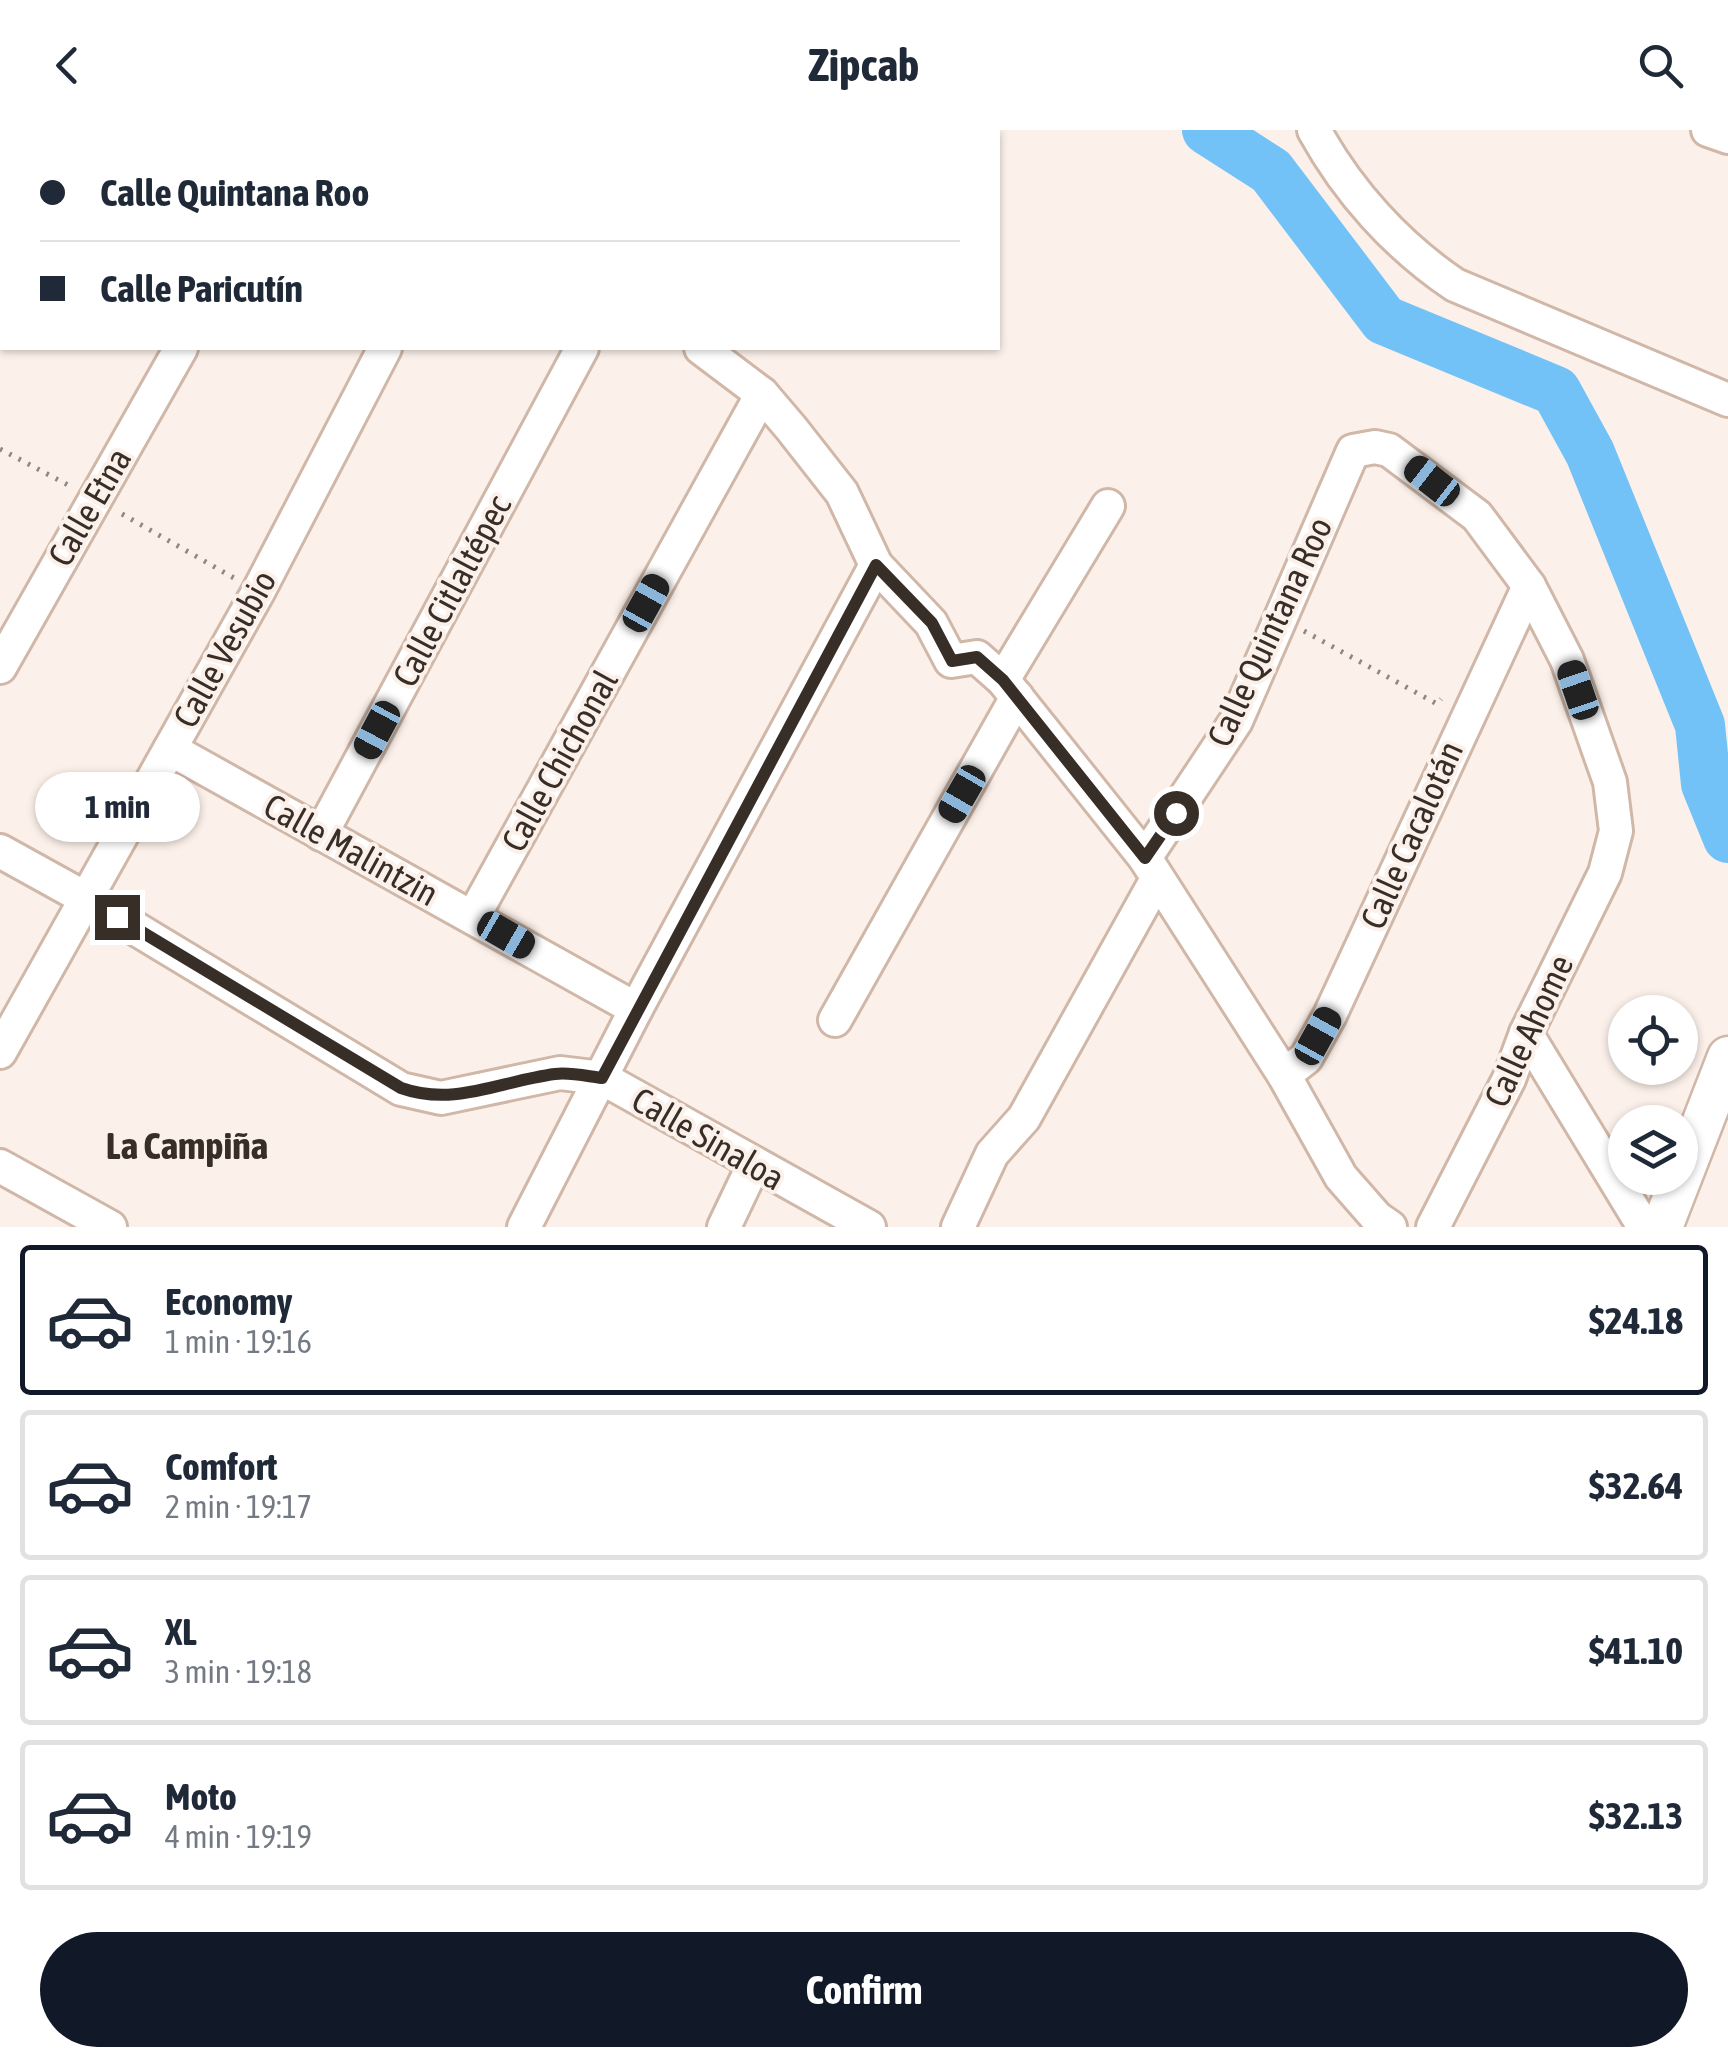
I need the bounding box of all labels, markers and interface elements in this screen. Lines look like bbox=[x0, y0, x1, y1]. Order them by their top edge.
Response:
icon: back bbox=[40, 38, 95, 93]
icon: search bbox=[1633, 38, 1688, 93]
text: Zipcab bbox=[809, 39, 919, 91]
text: Calle Quintana Roo bbox=[100, 171, 369, 214]
text: Calle Paricutín bbox=[100, 267, 303, 310]
street label: Calle Etna bbox=[40, 441, 139, 572]
car bbox=[1399, 451, 1465, 511]
street label: Calle Citlaltépec bbox=[384, 488, 518, 693]
street label: Calle Quintana Roo bbox=[1199, 511, 1340, 752]
street label: Calle Vesubio bbox=[165, 563, 284, 734]
car bbox=[618, 569, 674, 637]
car bbox=[1554, 657, 1602, 723]
street label: Calle Chichonal bbox=[493, 663, 625, 858]
car bbox=[350, 696, 404, 764]
street label: Calle Cacalotán bbox=[1352, 735, 1470, 934]
car bbox=[934, 761, 990, 827]
callout: 1 min bbox=[34, 772, 200, 842]
street label: Calle Malintzin bbox=[258, 785, 445, 913]
text: 1 min bbox=[85, 788, 150, 825]
route start bbox=[1154, 791, 1199, 836]
route end bbox=[95, 895, 140, 940]
car bbox=[473, 907, 539, 963]
street label: Calle Ahome bbox=[1476, 948, 1581, 1113]
map controls bbox=[1608, 995, 1698, 1195]
button: locate bbox=[1608, 995, 1698, 1085]
car bbox=[1290, 1002, 1346, 1070]
street label: Calle Sinaloa bbox=[626, 1079, 791, 1198]
button: layers bbox=[1608, 1105, 1698, 1195]
district label: La Campiña bbox=[106, 1124, 268, 1167]
icon: car bbox=[45, 1275, 135, 1365]
text: Economy bbox=[165, 1280, 292, 1323]
text: $24.18 bbox=[1589, 1299, 1683, 1342]
text: 1 min · 19:16 bbox=[165, 1323, 312, 1360]
icon: car bbox=[45, 1440, 135, 1530]
text: Comfort bbox=[165, 1445, 277, 1488]
text: $32.64 bbox=[1589, 1464, 1683, 1507]
text: 2 min · 19:17 bbox=[165, 1488, 312, 1525]
icon: car bbox=[45, 1605, 135, 1695]
text: XL bbox=[165, 1610, 197, 1653]
text: $41.10 bbox=[1589, 1629, 1683, 1672]
text: 3 min · 19:18 bbox=[165, 1653, 312, 1690]
icon: car bbox=[45, 1770, 135, 1860]
text: Moto bbox=[165, 1775, 237, 1818]
text: $32.13 bbox=[1589, 1794, 1683, 1837]
text: 4 min · 19:19 bbox=[165, 1818, 312, 1855]
button: Confirm bbox=[40, 1932, 1688, 2047]

